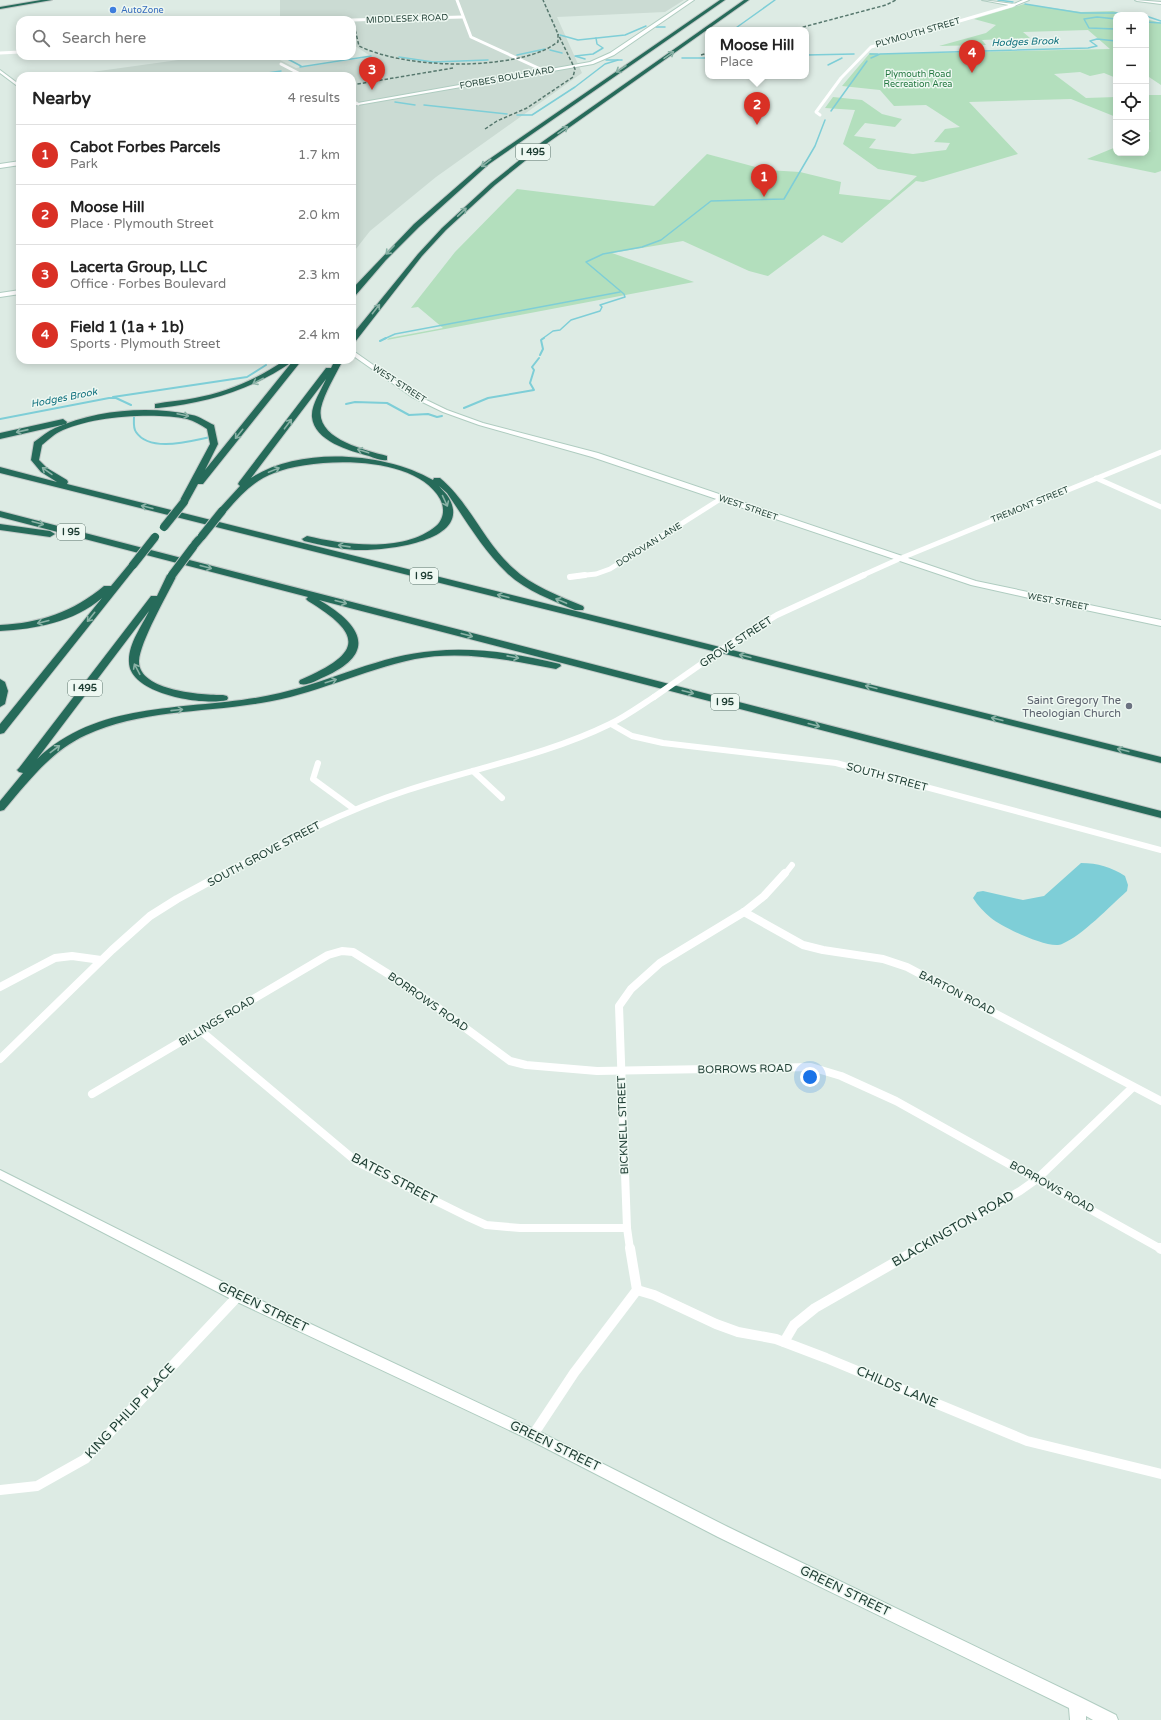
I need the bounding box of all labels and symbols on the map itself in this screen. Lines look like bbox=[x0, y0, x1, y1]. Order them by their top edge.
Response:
marker: AutoZone bbox=[108, 5, 118, 15]
place label: AutoZone bbox=[121, 5, 164, 16]
street label: MIDDLESEX ROAD bbox=[366, 12, 449, 26]
street label: PLYMOUTH STREET bbox=[874, 15, 962, 50]
water label: Hodges Brook bbox=[991, 35, 1060, 49]
pin: 4 bbox=[959, 40, 985, 73]
one-way arrow bbox=[663, 51, 674, 59]
pin: 3 bbox=[359, 57, 385, 90]
street label: FORBES BOULEVARD bbox=[459, 64, 555, 92]
one-way arrow bbox=[616, 65, 627, 73]
park label: Plymouth Road Recreation Area bbox=[884, 69, 952, 90]
pin: 2 bbox=[744, 92, 770, 125]
one-way arrow bbox=[557, 126, 568, 134]
road number: I 495 bbox=[516, 144, 550, 160]
one-way arrow bbox=[481, 159, 492, 168]
pin: 1 bbox=[751, 164, 777, 197]
one-way arrow bbox=[457, 207, 467, 217]
one-way arrow bbox=[385, 245, 395, 255]
one-way arrow bbox=[372, 304, 380, 315]
street label: WEST STREET bbox=[370, 363, 428, 406]
one-way arrow bbox=[252, 378, 264, 385]
water label: Hodges Brook bbox=[30, 385, 100, 410]
one-way arrow bbox=[176, 412, 189, 420]
one-way arrow bbox=[283, 419, 292, 430]
one-way arrow bbox=[16, 428, 29, 436]
one-way arrow bbox=[234, 429, 243, 439]
one-way arrow bbox=[357, 447, 370, 454]
one-way arrow bbox=[267, 465, 279, 473]
one-way arrow bbox=[42, 467, 53, 475]
street label: TREMONT STREET bbox=[990, 484, 1071, 526]
street label: WEST STREET bbox=[717, 493, 780, 523]
one-way arrow bbox=[442, 495, 449, 507]
one-way arrow bbox=[141, 503, 154, 510]
one-way arrow bbox=[31, 520, 44, 528]
street label: DONOVAN LANE bbox=[614, 520, 684, 570]
road number: I 95 bbox=[57, 524, 85, 540]
one-way arrow bbox=[338, 542, 351, 550]
one-way arrow bbox=[199, 564, 212, 571]
road number: I 95 bbox=[410, 568, 438, 584]
street label: WEST STREET bbox=[1027, 591, 1090, 613]
one-way arrow bbox=[497, 592, 510, 599]
one-way arrow bbox=[555, 596, 567, 604]
one-way arrow bbox=[334, 599, 347, 606]
one-way arrow bbox=[87, 612, 96, 622]
street label: GROVE STREET bbox=[697, 613, 775, 670]
one-way arrow bbox=[37, 619, 50, 627]
one-way arrow bbox=[460, 632, 473, 639]
one-way arrow bbox=[739, 652, 752, 659]
one-way arrow bbox=[506, 654, 519, 662]
one-way arrow bbox=[133, 663, 140, 675]
one-way arrow bbox=[325, 677, 338, 684]
road number: I 495 bbox=[68, 680, 102, 696]
one-way arrow bbox=[865, 683, 878, 691]
one-way arrow bbox=[681, 689, 694, 696]
road number: I 95 bbox=[711, 694, 739, 710]
place label: Saint Gregory The Theologian Church bbox=[1022, 694, 1121, 720]
marker: Saint Gregory The Theologian Church bbox=[1124, 701, 1134, 711]
one-way arrow bbox=[170, 706, 183, 714]
one-way arrow bbox=[991, 715, 1004, 722]
one-way arrow bbox=[807, 722, 820, 729]
one-way arrow bbox=[49, 744, 60, 753]
one-way arrow bbox=[1117, 746, 1130, 754]
street label: SOUTH STREET bbox=[845, 760, 929, 794]
street label: SOUTH GROVE STREET bbox=[205, 819, 323, 889]
street label: BARTON ROAD bbox=[917, 968, 997, 1018]
street label: BORROWS ROAD bbox=[385, 969, 471, 1035]
street label: BILLINGS ROAD bbox=[177, 993, 257, 1049]
street label: BORROWS ROAD bbox=[697, 1062, 793, 1076]
your location bbox=[800, 1067, 820, 1087]
street label: BICKNELL STREET bbox=[615, 1075, 631, 1175]
street label: BATES STREET bbox=[348, 1150, 440, 1208]
street label: BORROWS ROAD bbox=[1007, 1158, 1097, 1216]
street label: BLACKINGTON ROAD bbox=[889, 1187, 1017, 1271]
street label: GREEN STREET bbox=[215, 1278, 311, 1336]
street label: KING PHILIP PLACE bbox=[82, 1360, 178, 1462]
street label: CHILDS LANE bbox=[854, 1363, 940, 1411]
street label: GREEN STREET bbox=[507, 1417, 603, 1475]
street label: GREEN STREET bbox=[797, 1562, 893, 1620]

